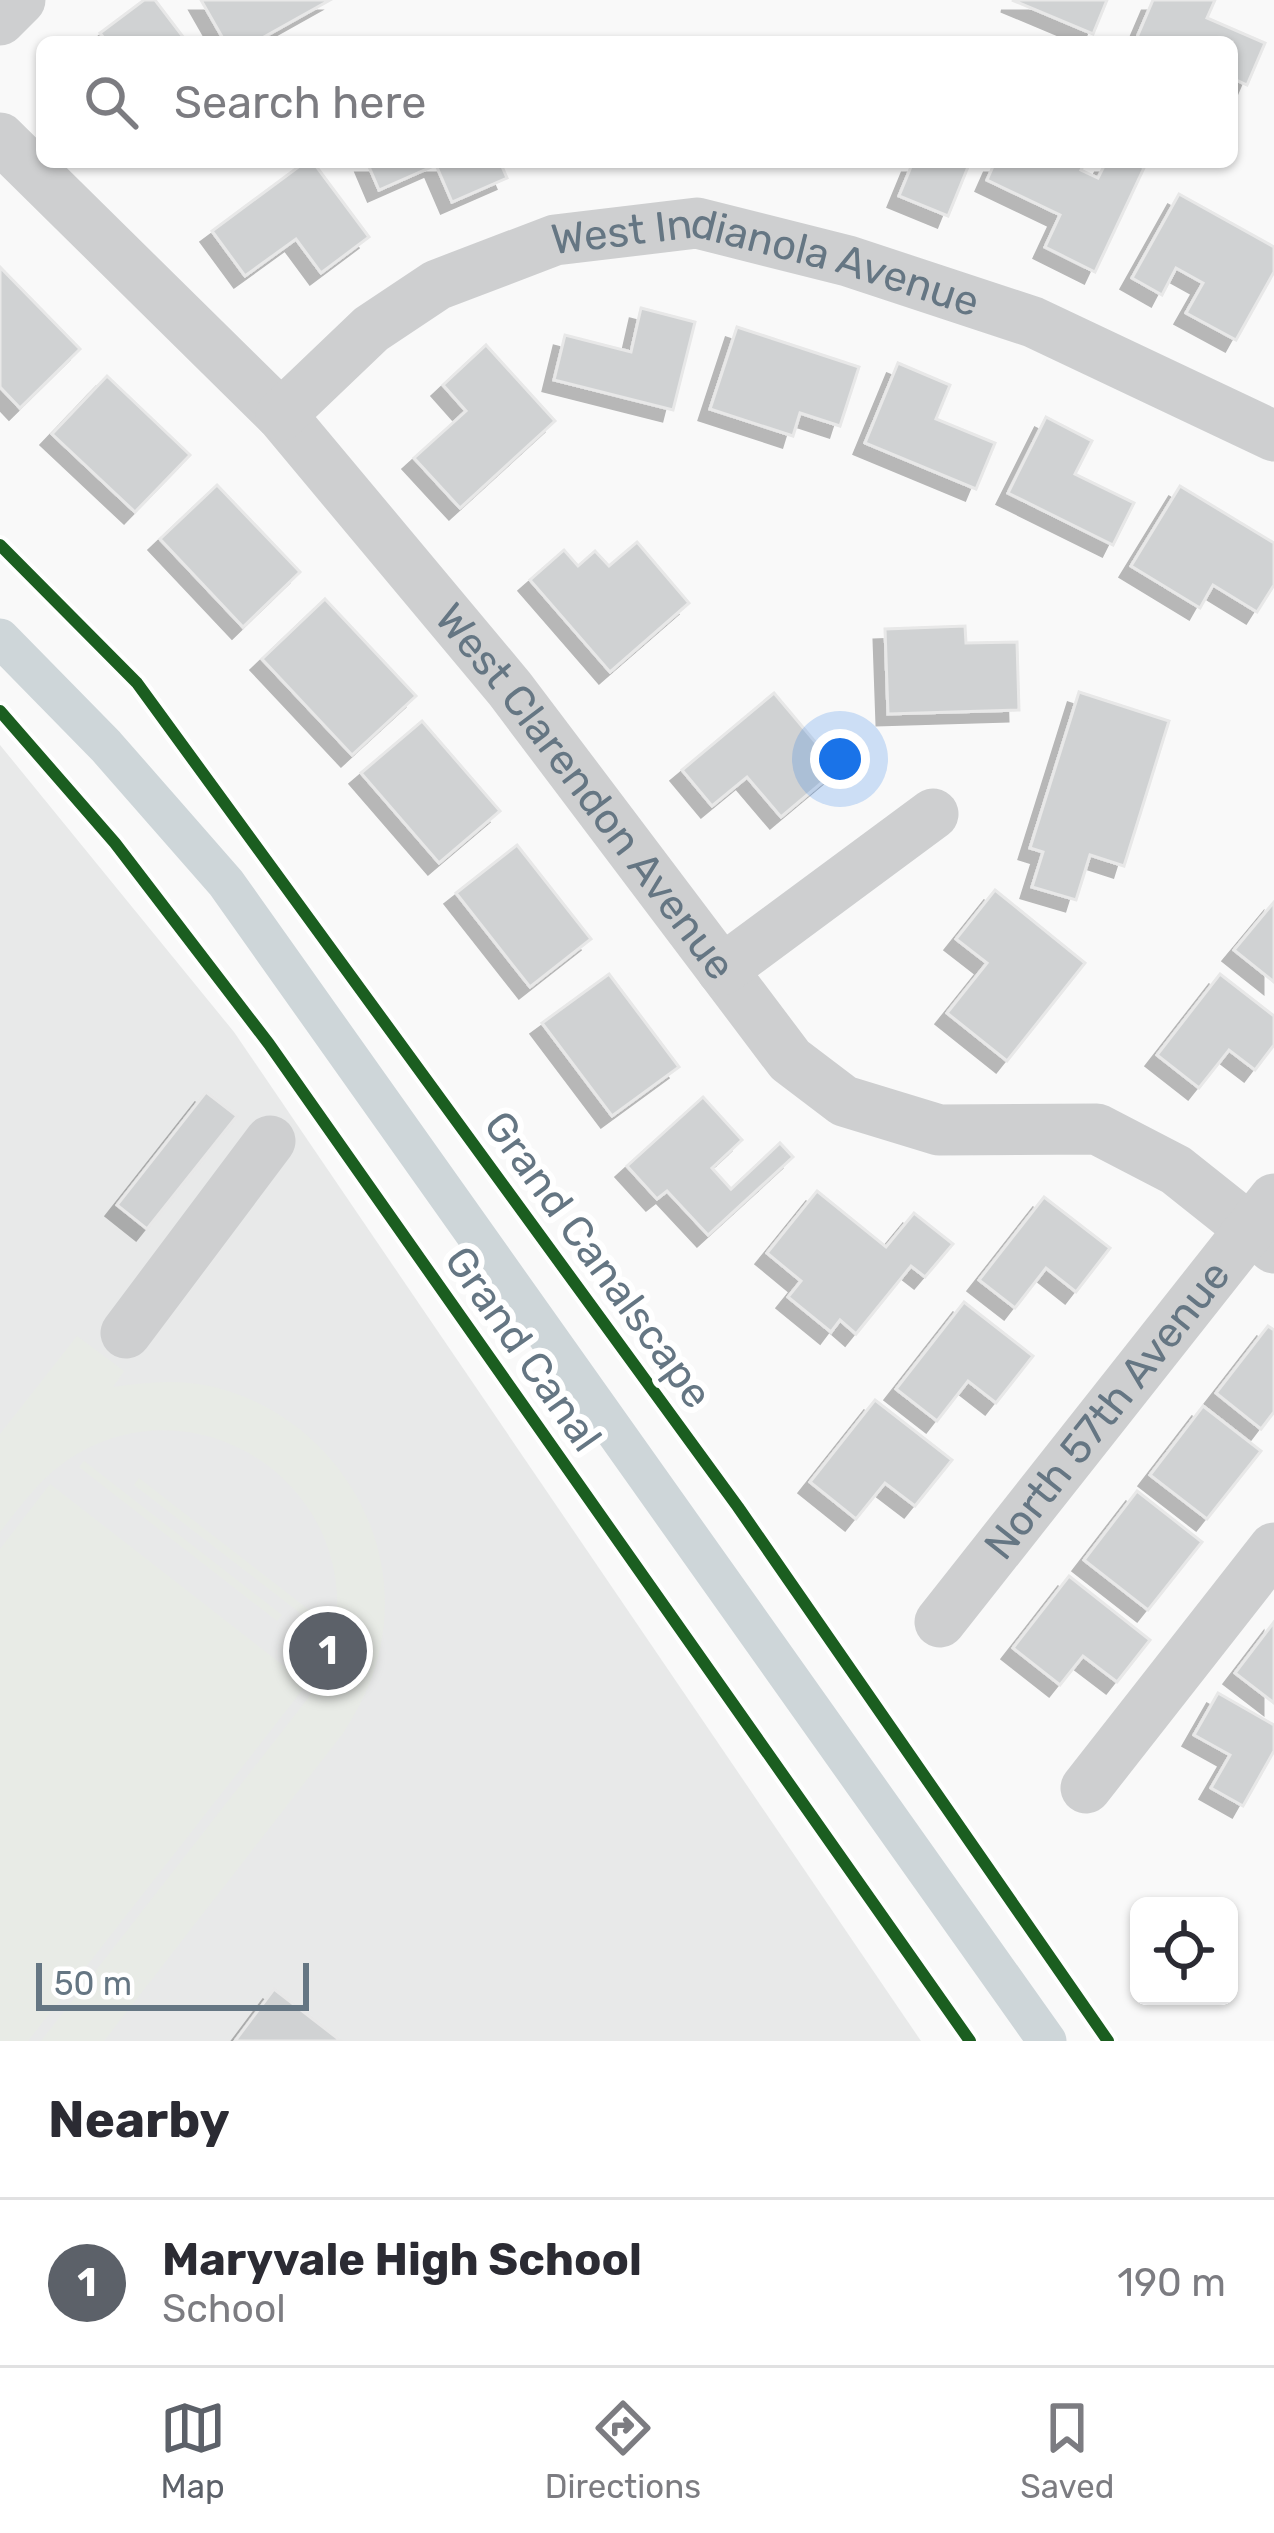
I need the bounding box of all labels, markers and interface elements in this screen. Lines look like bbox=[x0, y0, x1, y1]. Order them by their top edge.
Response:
search box bbox=[36, 36, 1238, 168]
icon: search bbox=[78, 69, 144, 135]
text: Search here bbox=[174, 76, 426, 129]
street label: West Indianola Avenue bbox=[548, 197, 986, 328]
street label: West Clarendon Avenue bbox=[425, 594, 746, 990]
your location bbox=[810, 729, 870, 789]
street label: Grand Canalscape bbox=[473, 1102, 723, 1418]
street label: Grand Canal bbox=[434, 1237, 612, 1461]
street label: North 57th Avenue bbox=[974, 1251, 1240, 1569]
pin: 1 bbox=[289, 1606, 367, 1696]
map controls bbox=[1130, 1897, 1238, 2005]
button: locate bbox=[1130, 1897, 1238, 2005]
scale bar bbox=[36, 1957, 309, 2010]
text: 50 m bbox=[54, 1964, 132, 2003]
text: Nearby bbox=[48, 2089, 230, 2150]
text: Maryvale High School bbox=[162, 2233, 642, 2286]
text: 1 bbox=[77, 2260, 97, 2306]
text: 190 m bbox=[1117, 2260, 1226, 2306]
text: School bbox=[162, 2286, 286, 2332]
tab: Map bbox=[160, 2395, 226, 2506]
tab: Directions bbox=[545, 2395, 701, 2506]
tab: Saved bbox=[1020, 2395, 1114, 2506]

